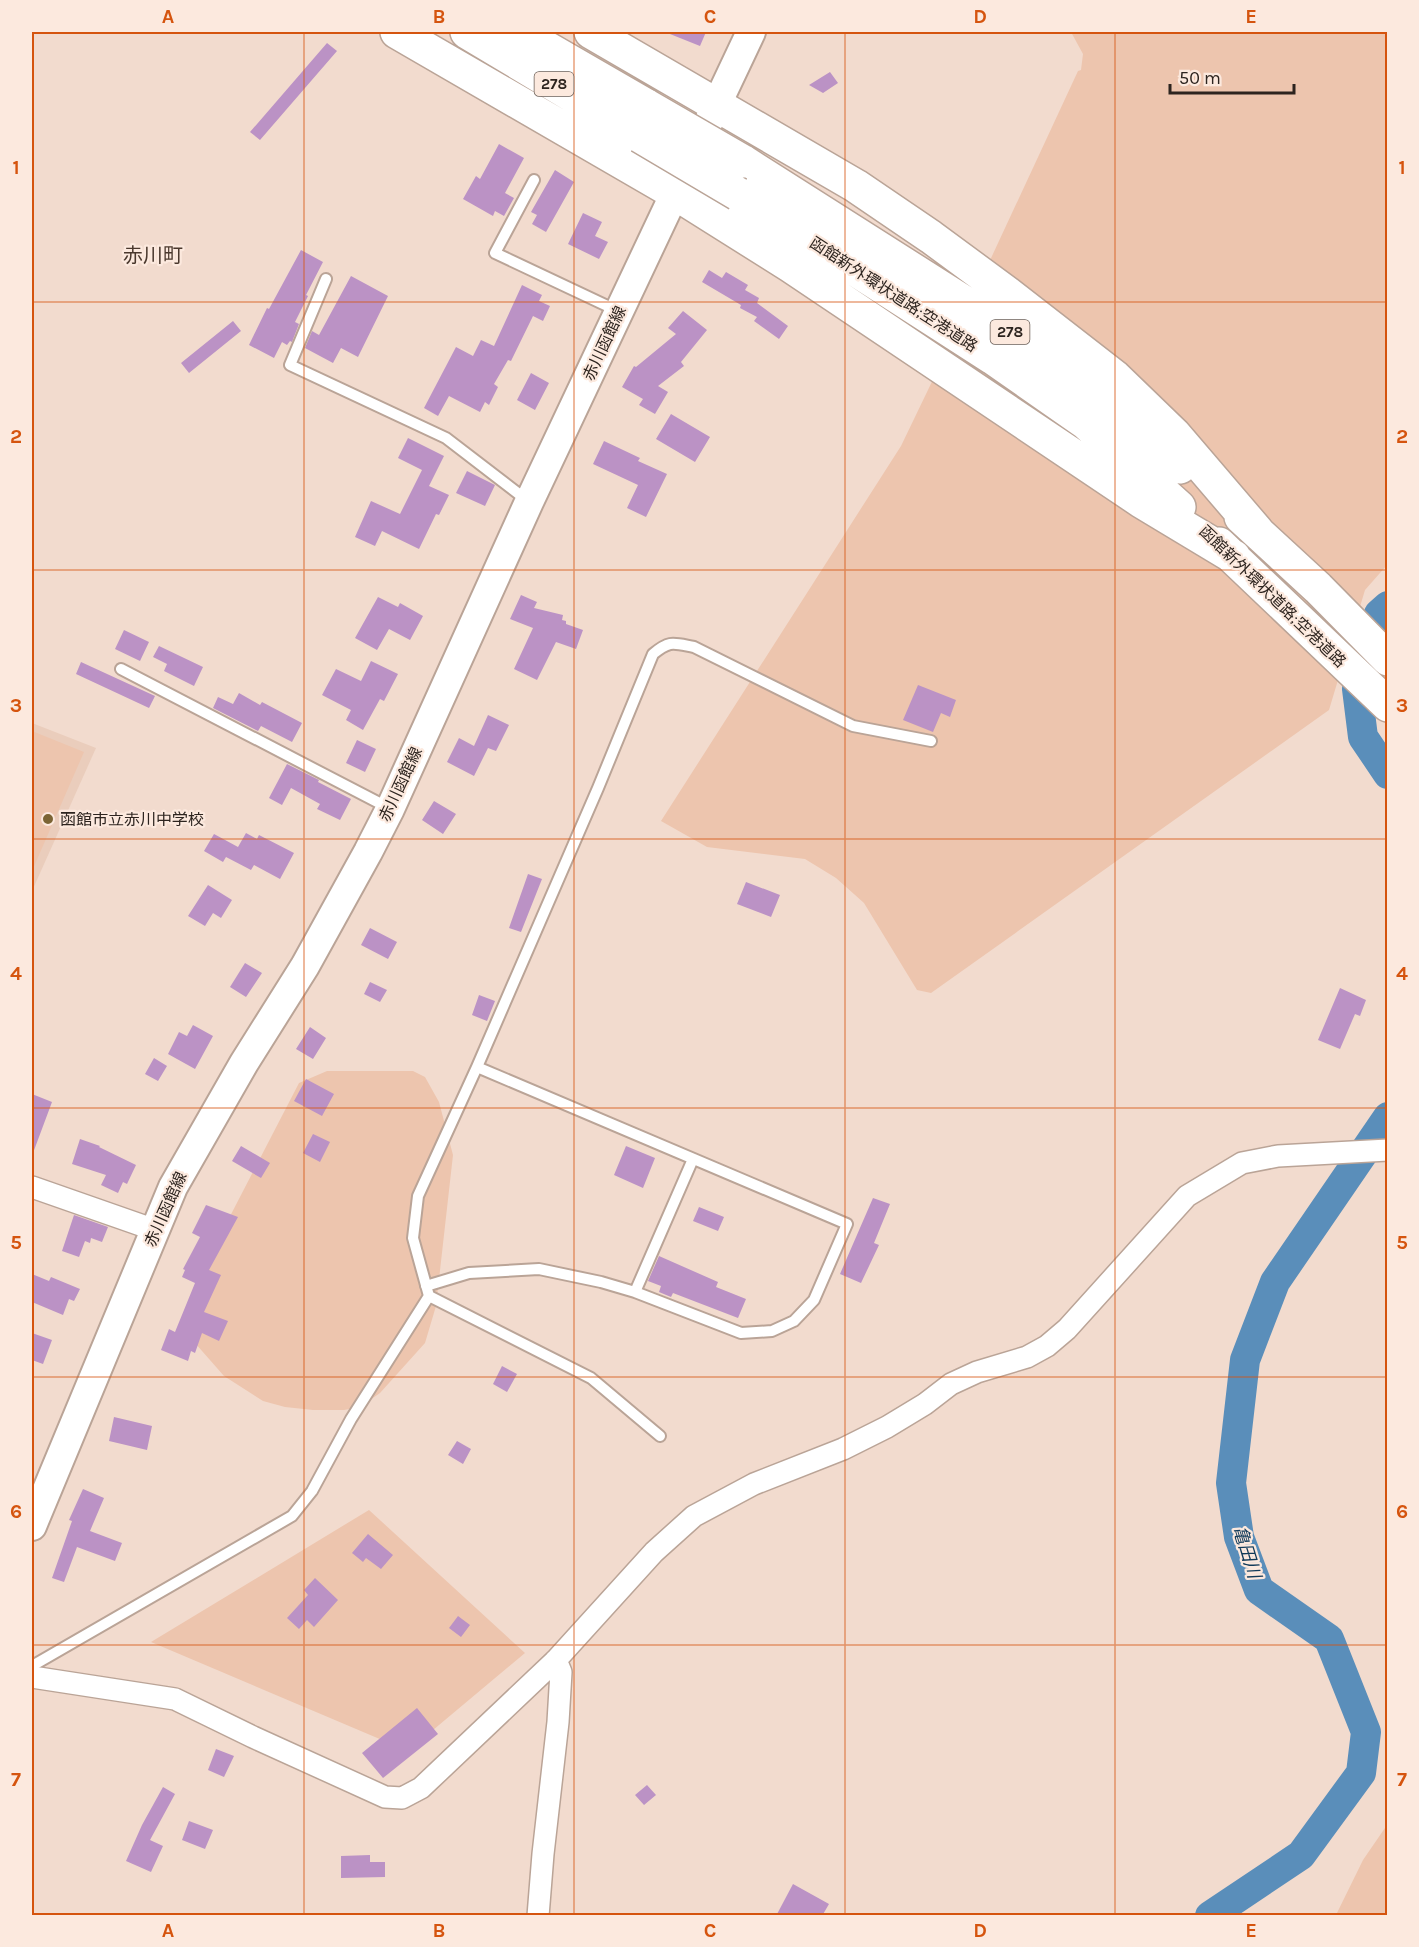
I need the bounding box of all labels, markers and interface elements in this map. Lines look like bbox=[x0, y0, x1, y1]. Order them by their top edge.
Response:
text: A bbox=[162, 5, 175, 28]
text: B bbox=[433, 5, 445, 28]
text: C bbox=[704, 5, 716, 28]
text: D bbox=[973, 5, 987, 28]
text: E bbox=[1245, 5, 1257, 28]
scale bar bbox=[1170, 57, 1294, 95]
text: 50 m bbox=[1179, 67, 1221, 89]
road number: 278 bbox=[534, 72, 574, 96]
text: 1 bbox=[12, 156, 20, 179]
text: 1 bbox=[1398, 156, 1406, 179]
street label: 函館新外環状道路;空港道路 bbox=[806, 233, 981, 356]
district label: 赤川町 bbox=[123, 244, 183, 267]
street label: 赤川函館線 bbox=[579, 303, 630, 383]
road number: 278 bbox=[990, 320, 1030, 344]
text: 2 bbox=[10, 425, 22, 448]
text: 2 bbox=[1396, 425, 1408, 448]
street label: 函館新外環状道路;空港道路 bbox=[1195, 521, 1350, 671]
text: 3 bbox=[10, 694, 22, 717]
text: 3 bbox=[1396, 694, 1408, 717]
street label: 赤川函館線 bbox=[375, 744, 426, 824]
place label: 函館市立赤川中学校 bbox=[60, 810, 204, 829]
marker: 函館市立赤川中学校 bbox=[41, 812, 55, 826]
text: 4 bbox=[10, 962, 22, 985]
text: 4 bbox=[1396, 962, 1408, 985]
street label: 赤川函館線 bbox=[141, 1169, 190, 1250]
text: 5 bbox=[10, 1231, 22, 1254]
text: 5 bbox=[1396, 1231, 1408, 1254]
text: 6 bbox=[10, 1500, 22, 1523]
text: 6 bbox=[1396, 1500, 1408, 1523]
water label: 亀田川 bbox=[1229, 1523, 1266, 1583]
text: 7 bbox=[11, 1768, 21, 1791]
text: 7 bbox=[1397, 1768, 1407, 1791]
text: A bbox=[162, 1919, 175, 1942]
text: B bbox=[433, 1919, 445, 1942]
text: C bbox=[704, 1919, 716, 1942]
text: D bbox=[973, 1919, 987, 1942]
text: E bbox=[1245, 1919, 1257, 1942]

